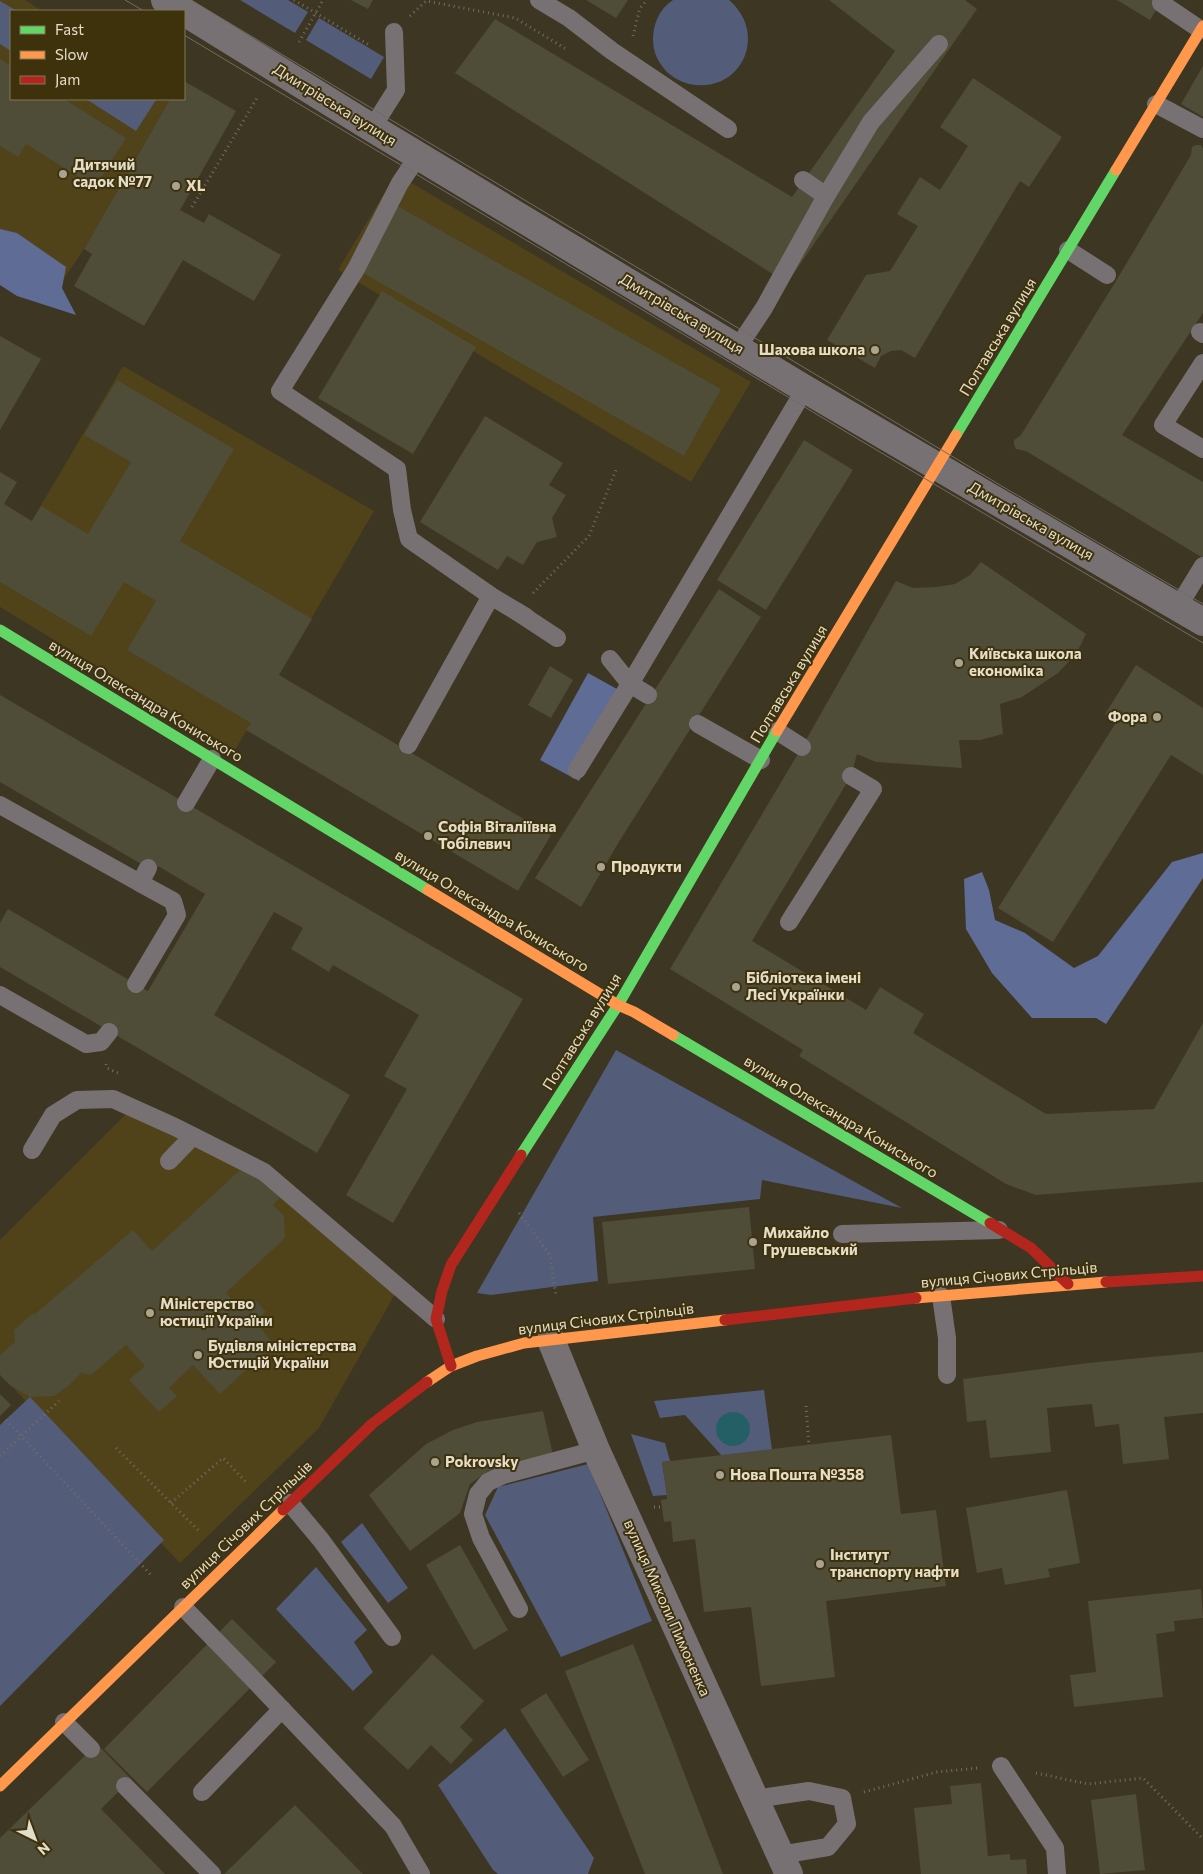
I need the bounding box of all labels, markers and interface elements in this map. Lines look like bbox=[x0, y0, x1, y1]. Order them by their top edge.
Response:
legend bbox=[10, 10, 185, 100]
text: Fast bbox=[55, 20, 84, 38]
text: Slow bbox=[55, 45, 88, 63]
street label: Дмитрівська вулиця bbox=[271, 59, 400, 149]
text: Jam bbox=[55, 70, 80, 88]
place label: Дитячий садок №77 bbox=[73, 155, 152, 190]
marker: Дитячий садок №77 bbox=[57, 168, 69, 180]
place label: XL bbox=[186, 176, 206, 194]
marker: XL bbox=[170, 180, 182, 192]
street label: Дмитрівська вулиця bbox=[617, 269, 748, 357]
street label: Полтавська вулиця bbox=[955, 274, 1039, 399]
place label: Шахова школа bbox=[759, 340, 865, 358]
marker: Шахова школа bbox=[869, 344, 881, 356]
street label: Дмитрівська вулиця bbox=[966, 477, 1097, 563]
street label: Полтавська вулиця bbox=[746, 621, 830, 746]
street label: вулиця Олександра Кониського bbox=[46, 635, 247, 765]
place label: Київська школа економіка bbox=[969, 644, 1082, 679]
marker: Київська школа економіка bbox=[953, 657, 965, 669]
place label: Фора bbox=[1108, 707, 1147, 725]
marker: Фора bbox=[1151, 711, 1163, 723]
place label: Софія Віталіївна Тобілевич bbox=[438, 817, 556, 852]
marker: Софія Віталіївна Тобілевич bbox=[422, 830, 434, 842]
street label: вулиця Олександра Кониського bbox=[392, 845, 593, 975]
place label: Продукти bbox=[611, 857, 682, 875]
marker: Продукти bbox=[595, 861, 607, 873]
place label: Бібліотека імені Лесі Українки bbox=[746, 968, 861, 1003]
street label: Полтавська вулиця bbox=[538, 970, 624, 1093]
marker: Бібліотека імені Лесі Українки bbox=[730, 981, 742, 993]
street label: вулиця Олександра Кониського bbox=[741, 1051, 942, 1181]
place label: Михайло Грушевський bbox=[763, 1223, 858, 1258]
marker: Михайло Грушевський bbox=[747, 1236, 759, 1248]
street label: вулиця Січових Стрільців bbox=[920, 1257, 1098, 1291]
place label: Міністерство юстиції України bbox=[160, 1294, 273, 1329]
street label: вулиця Січових Стрільців bbox=[517, 1298, 695, 1338]
marker: Міністерство юстиції України bbox=[144, 1307, 156, 1319]
place label: Будівля міністерства Юстицій України bbox=[208, 1336, 357, 1371]
marker: Будівля міністерства Юстицій України bbox=[192, 1349, 204, 1361]
place label: Pokrovsky bbox=[445, 1452, 519, 1470]
street label: вулиця Січових Стрільців bbox=[175, 1456, 315, 1592]
marker: Pokrovsky bbox=[429, 1456, 441, 1468]
place label: Нова Пошта №358 bbox=[730, 1465, 864, 1483]
marker: Нова Пошта №358 bbox=[714, 1469, 726, 1481]
street label: вулиця Миколи Пимоненка bbox=[621, 1516, 715, 1699]
place label: Інститут транспорту нафти bbox=[830, 1545, 959, 1580]
marker: Інститут транспорту нафти bbox=[814, 1558, 826, 1570]
north arrow bbox=[10, 1814, 60, 1864]
text: N bbox=[34, 1839, 54, 1859]

